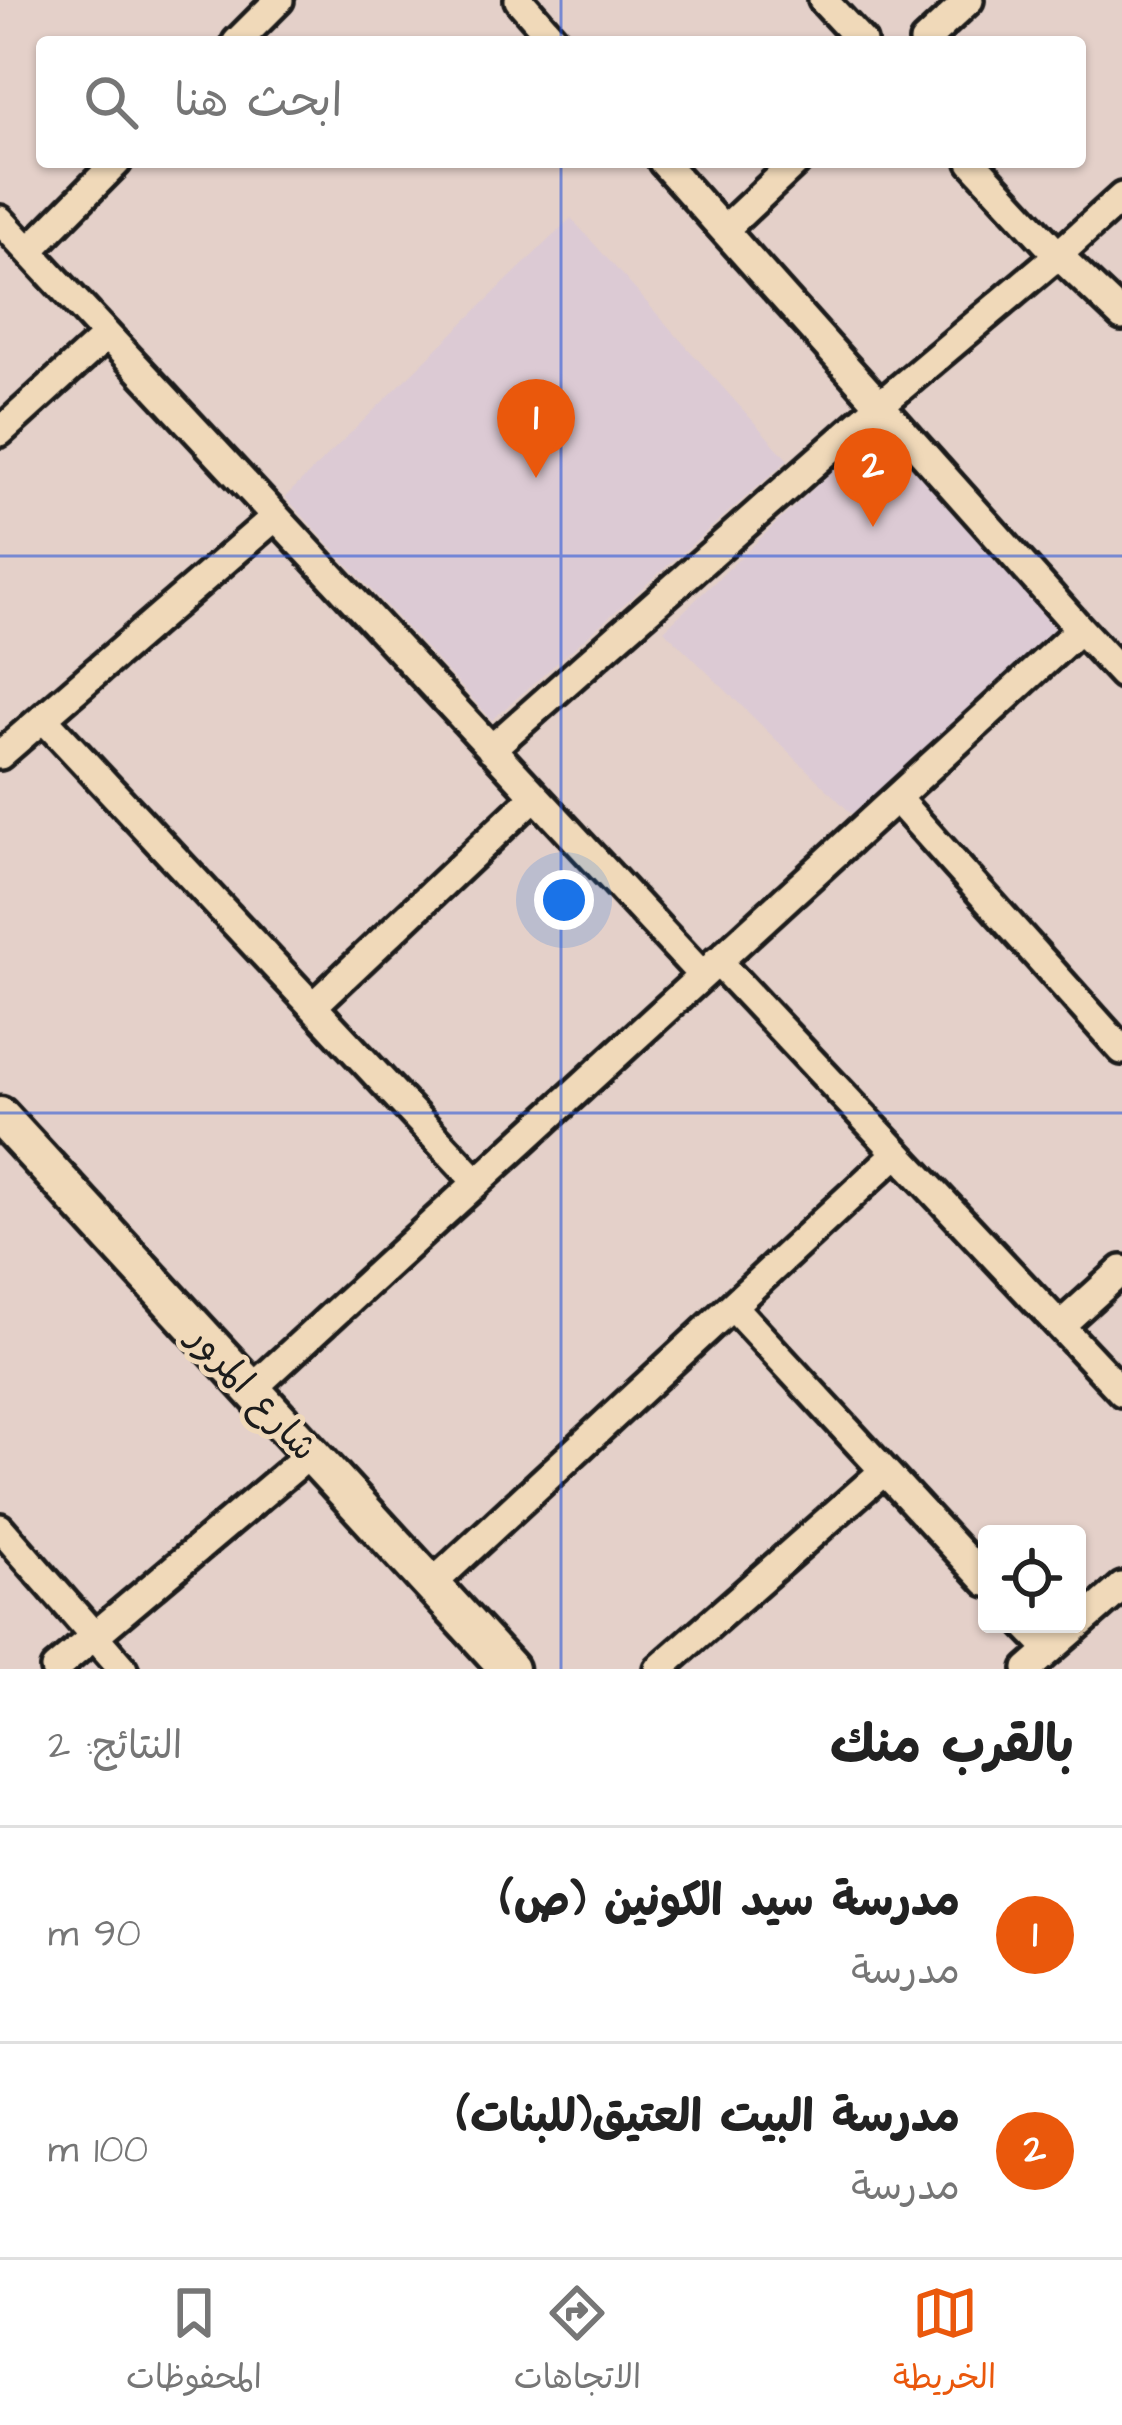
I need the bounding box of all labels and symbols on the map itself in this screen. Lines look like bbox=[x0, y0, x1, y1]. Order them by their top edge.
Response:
pin: 1 bbox=[497, 379, 575, 478]
pin: 2 bbox=[834, 428, 912, 527]
your location bbox=[534, 870, 594, 930]
street label: شارع المرور bbox=[174, 1312, 328, 1473]

